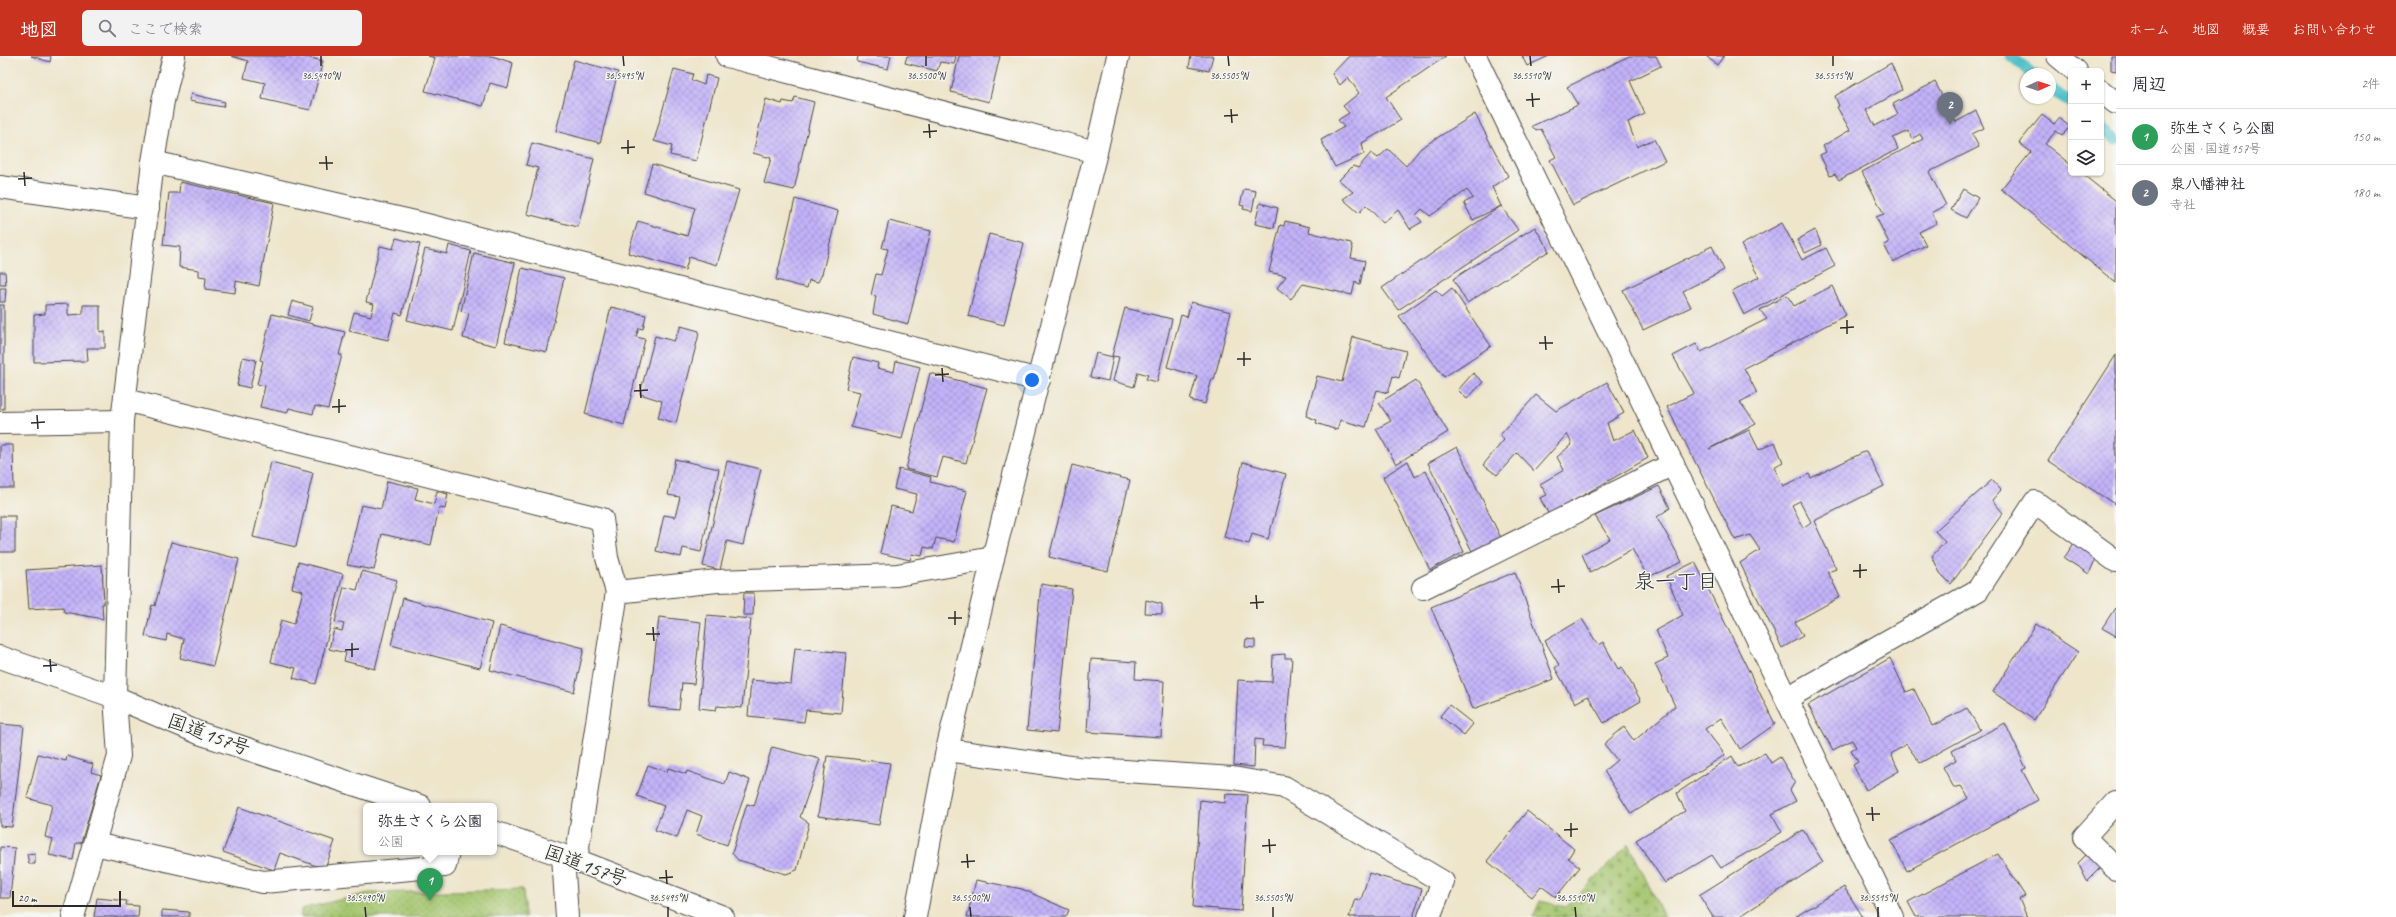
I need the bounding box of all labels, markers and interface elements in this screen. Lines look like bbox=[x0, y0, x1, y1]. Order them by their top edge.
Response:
search box bbox=[82, 10, 362, 46]
icon: search bbox=[96, 17, 118, 39]
text: 地図 bbox=[20, 18, 58, 42]
text: ここで検索 bbox=[128, 20, 203, 39]
text: ホーム bbox=[2129, 21, 2170, 38]
text: 地図 bbox=[2192, 21, 2220, 38]
text: 概要 bbox=[2242, 21, 2270, 38]
text: お問い合わせ bbox=[2292, 21, 2376, 38]
north arrow bbox=[2020, 68, 2056, 104]
map controls bbox=[2068, 68, 2104, 176]
button: + bbox=[2068, 68, 2104, 104]
text: 36.5490°N bbox=[302, 69, 342, 82]
text: 36.5495°N bbox=[605, 69, 645, 82]
text: 36.5500°N bbox=[907, 69, 947, 82]
text: 36.5505°N bbox=[1210, 69, 1250, 82]
text: 36.5510°N bbox=[1512, 69, 1552, 82]
text: 36.5515°N bbox=[1814, 69, 1854, 82]
text: 周辺 bbox=[2132, 74, 2166, 95]
text: 2件 bbox=[2361, 76, 2380, 92]
pin: 2 bbox=[1937, 92, 1963, 125]
button: − bbox=[2068, 104, 2104, 140]
text: 弥生さくら公園 bbox=[2170, 119, 2275, 138]
text: 1 bbox=[2142, 129, 2148, 145]
text: 150 m bbox=[2352, 129, 2380, 145]
button: layers bbox=[2068, 140, 2104, 176]
text: 公園 · 国道157号 bbox=[2170, 141, 2261, 157]
text: 泉八幡神社 bbox=[2170, 175, 2245, 194]
text: 2 bbox=[2142, 185, 2148, 201]
text: 180 m bbox=[2352, 185, 2380, 201]
text: 寺社 bbox=[2170, 197, 2196, 213]
your location bbox=[1022, 370, 1042, 390]
district label: 泉一丁目 bbox=[1634, 568, 1718, 594]
street label: 国道157号 bbox=[164, 708, 254, 761]
popup bbox=[363, 803, 497, 855]
text: 弥生さくら公園 bbox=[377, 812, 483, 831]
text: 公園 bbox=[377, 834, 404, 850]
street label: 国道157号 bbox=[541, 839, 631, 892]
pin: 1 bbox=[417, 868, 443, 901]
scale bar bbox=[12, 889, 121, 908]
text: 20 m bbox=[18, 891, 37, 905]
text: 36.5490°N bbox=[346, 891, 386, 904]
text: 36.5495°N bbox=[649, 891, 689, 904]
text: 36.5500°N bbox=[951, 891, 991, 904]
text: 36.5505°N bbox=[1254, 891, 1294, 904]
text: 36.5510°N bbox=[1556, 891, 1596, 904]
text: 36.5515°N bbox=[1859, 891, 1899, 904]

